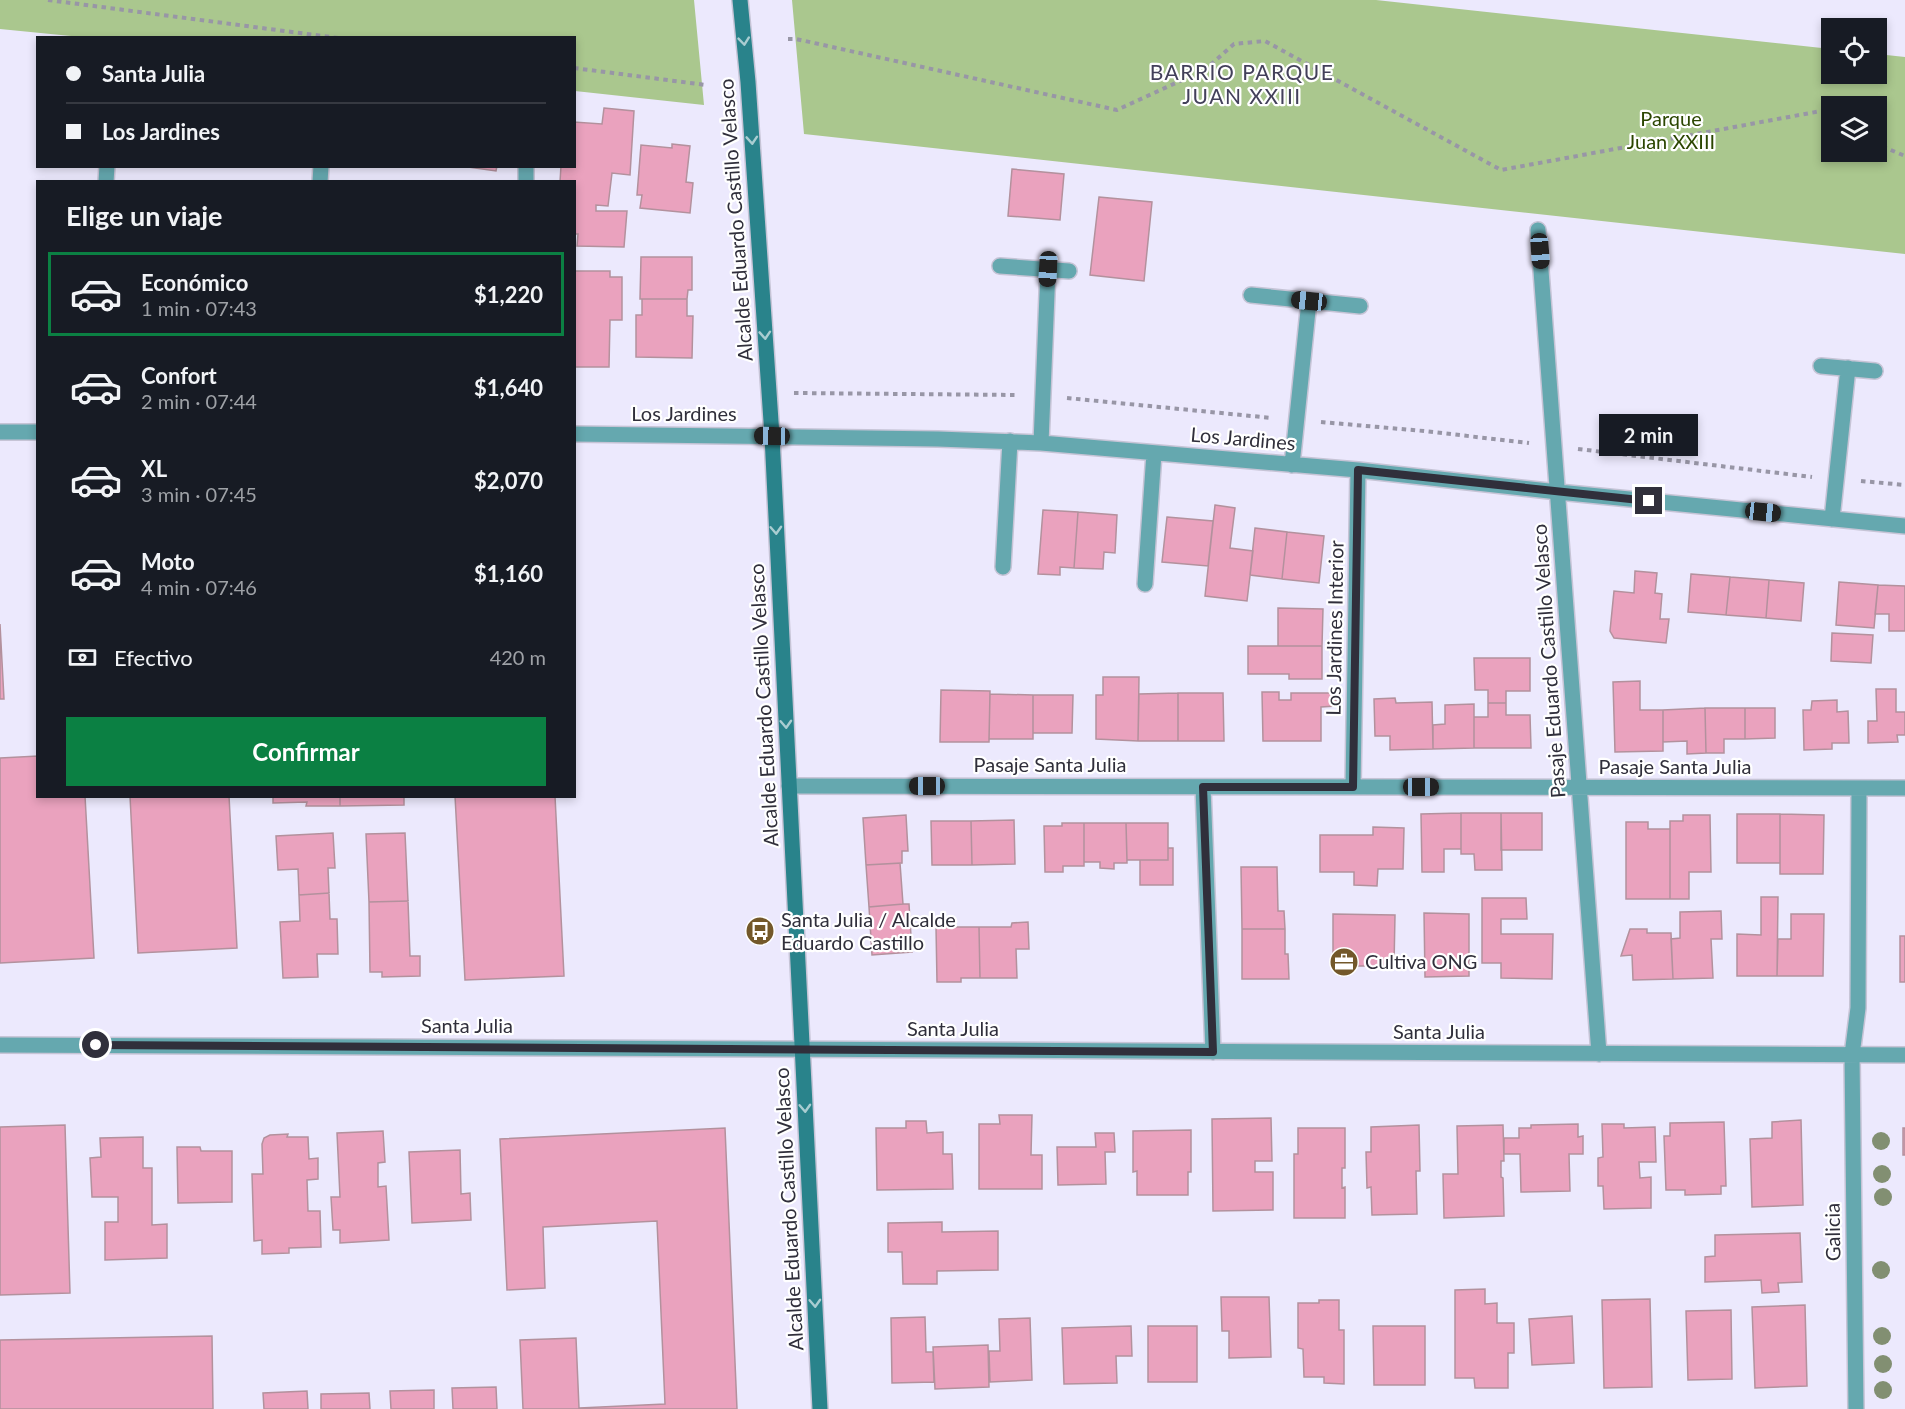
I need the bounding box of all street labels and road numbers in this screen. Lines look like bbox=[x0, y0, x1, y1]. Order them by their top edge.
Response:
street label: Alcalde Eduardo Castillo Velasco bbox=[713, 78, 757, 362]
street label: Los Jardines bbox=[631, 401, 737, 425]
street label: Los Jardines bbox=[1190, 421, 1297, 455]
street label: Pasaje Eduardo Castillo Velasco bbox=[1526, 523, 1570, 799]
street label: Los Jardines Interior bbox=[1320, 539, 1348, 716]
street label: Alcalde Eduardo Castillo Velasco bbox=[744, 563, 782, 847]
street label: Pasaje Santa Julia bbox=[974, 752, 1126, 776]
street label: Pasaje Santa Julia bbox=[1599, 754, 1751, 778]
street label: Santa Julia bbox=[421, 1013, 513, 1037]
street label: Santa Julia bbox=[907, 1016, 999, 1040]
street label: Santa Julia bbox=[1393, 1019, 1485, 1043]
street label: Alcalde Eduardo Castillo Velasco bbox=[769, 1067, 807, 1351]
street label: Galicia bbox=[1819, 1203, 1845, 1261]

